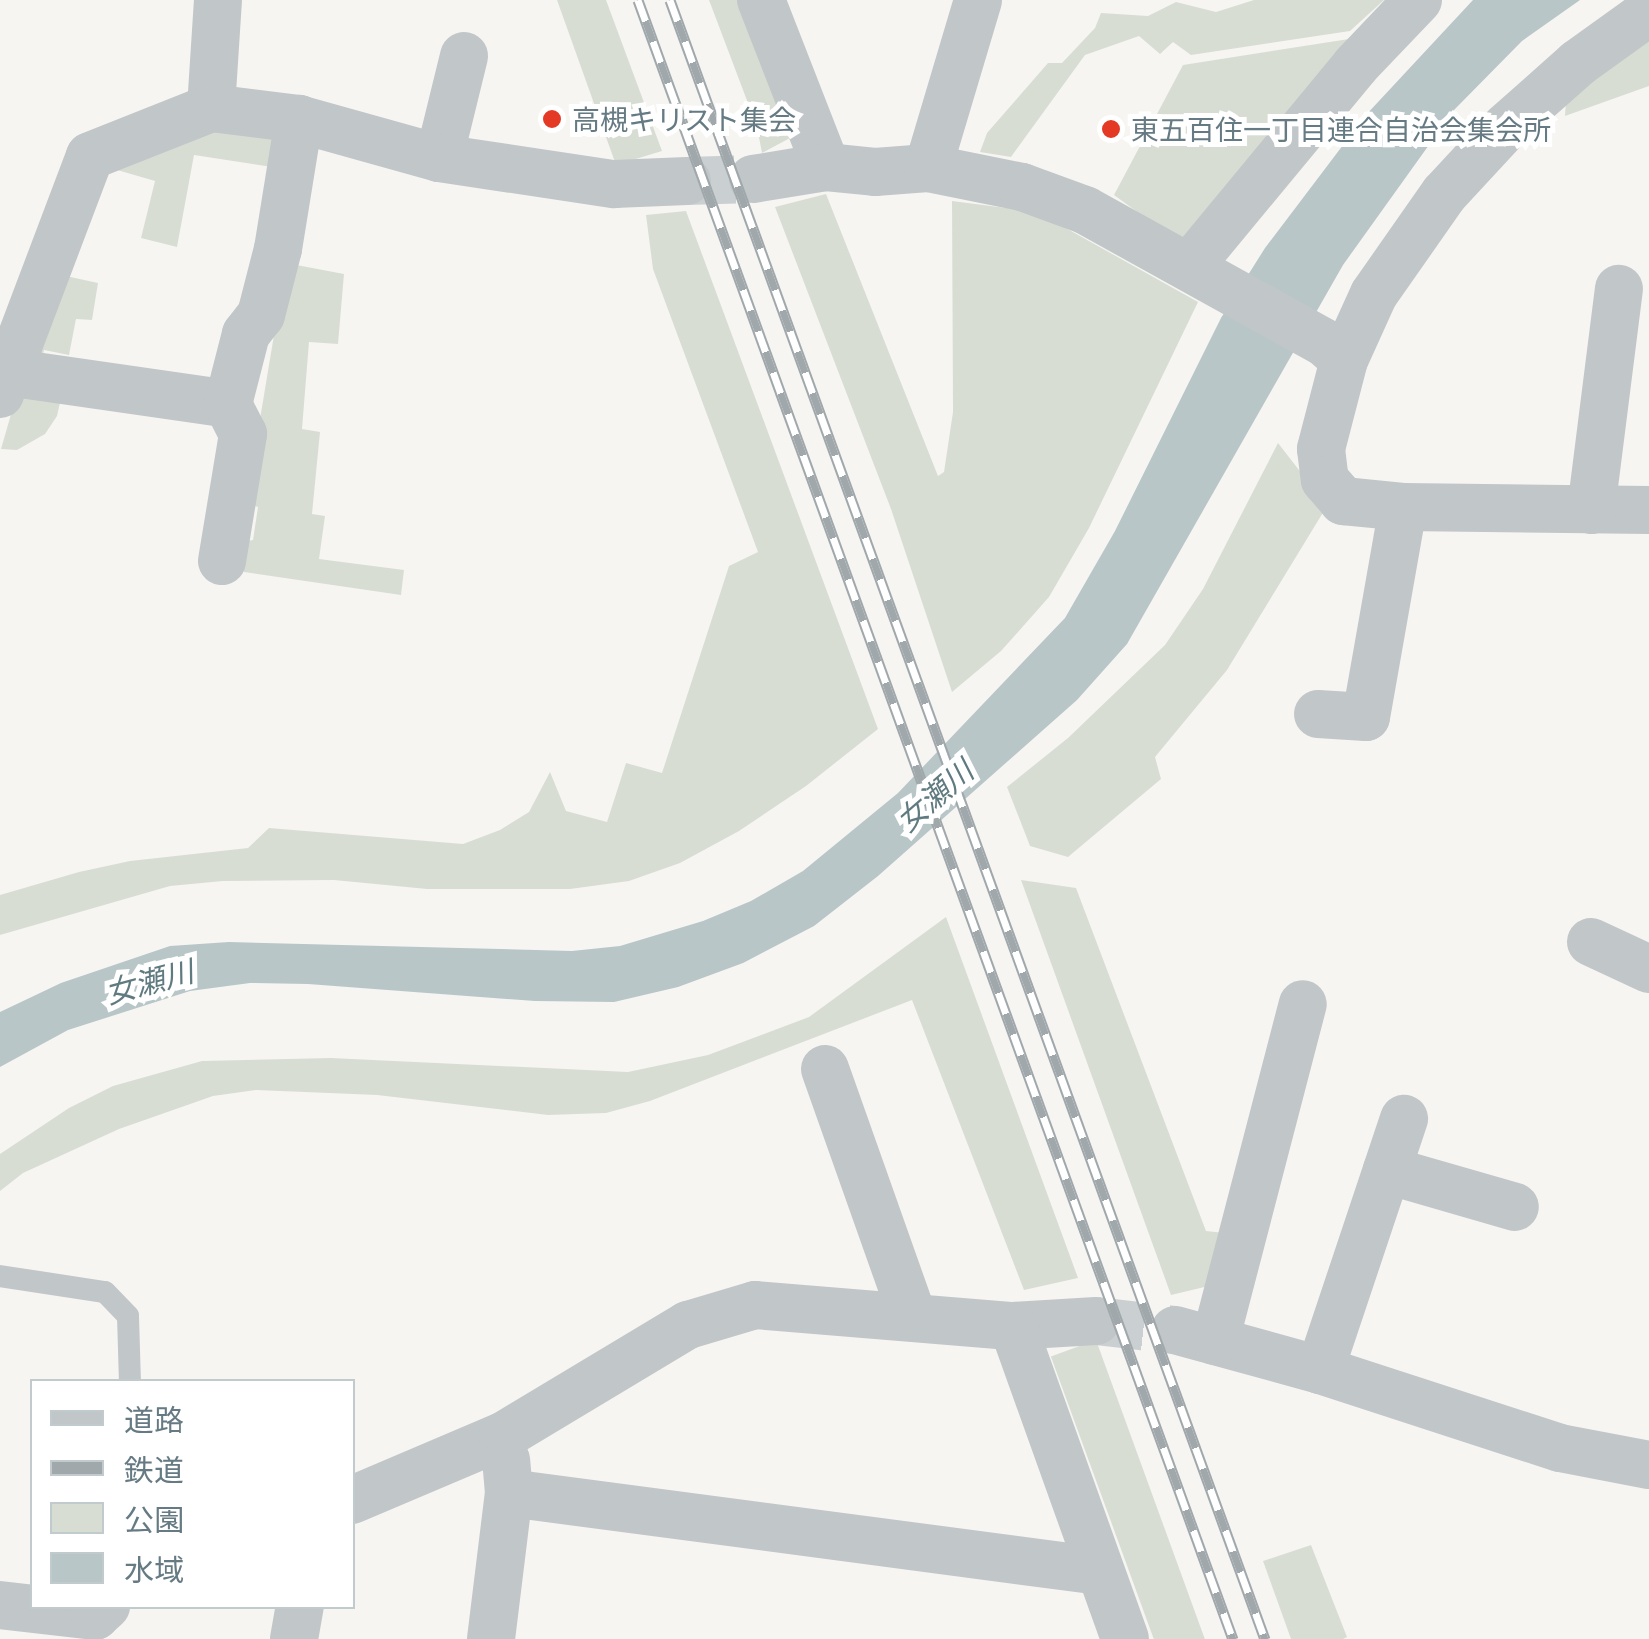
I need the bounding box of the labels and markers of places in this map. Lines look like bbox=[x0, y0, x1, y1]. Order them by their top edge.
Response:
place label: 高槻キリスト集会 bbox=[572, 102, 796, 136]
marker: 高槻キリスト集会 bbox=[541, 108, 563, 130]
place label: 東五百住一丁目連合自治会集会所 bbox=[1131, 112, 1551, 146]
marker: 東五百住一丁目連合自治会集会所 bbox=[1100, 118, 1122, 140]

